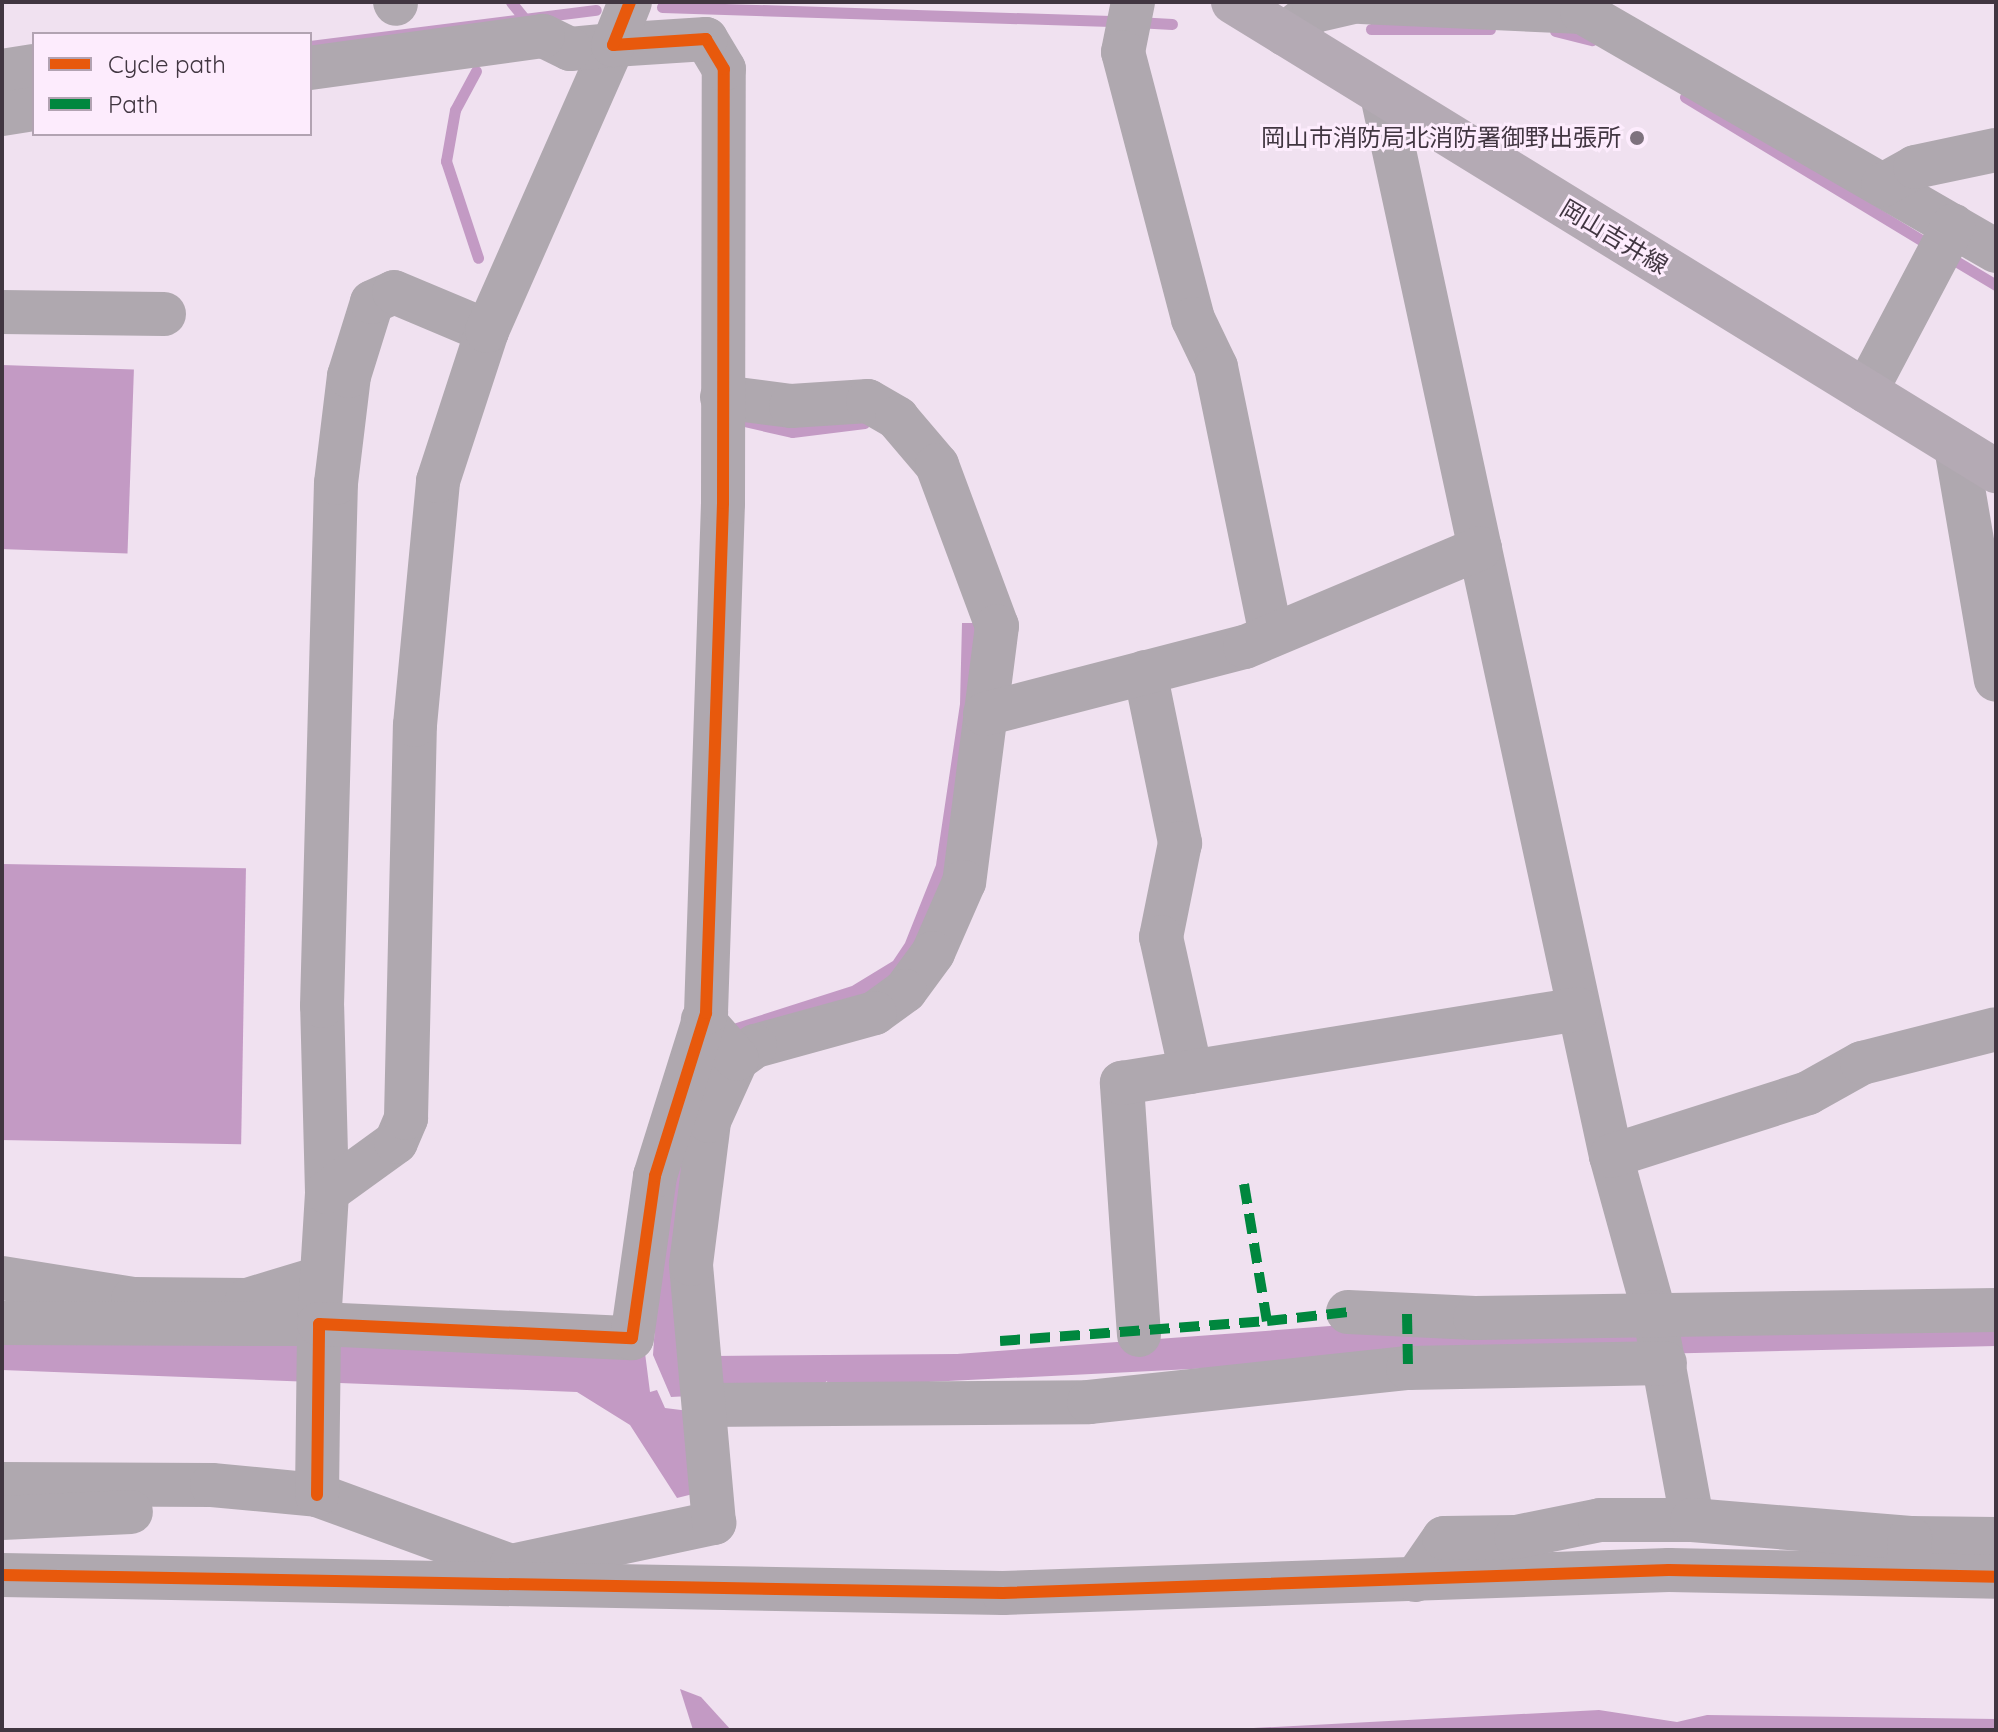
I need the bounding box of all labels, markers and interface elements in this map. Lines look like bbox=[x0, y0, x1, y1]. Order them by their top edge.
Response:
legend bbox=[32, 32, 312, 136]
text: Cycle path bbox=[108, 49, 226, 79]
text: Path bbox=[108, 89, 159, 119]
place label: 岡山市消防局北消防署御野出張所 bbox=[1261, 124, 1621, 152]
marker: 岡山市消防局北消防署御野出張所 bbox=[1628, 129, 1646, 147]
street label: 岡山吉井線 bbox=[1555, 194, 1673, 280]

